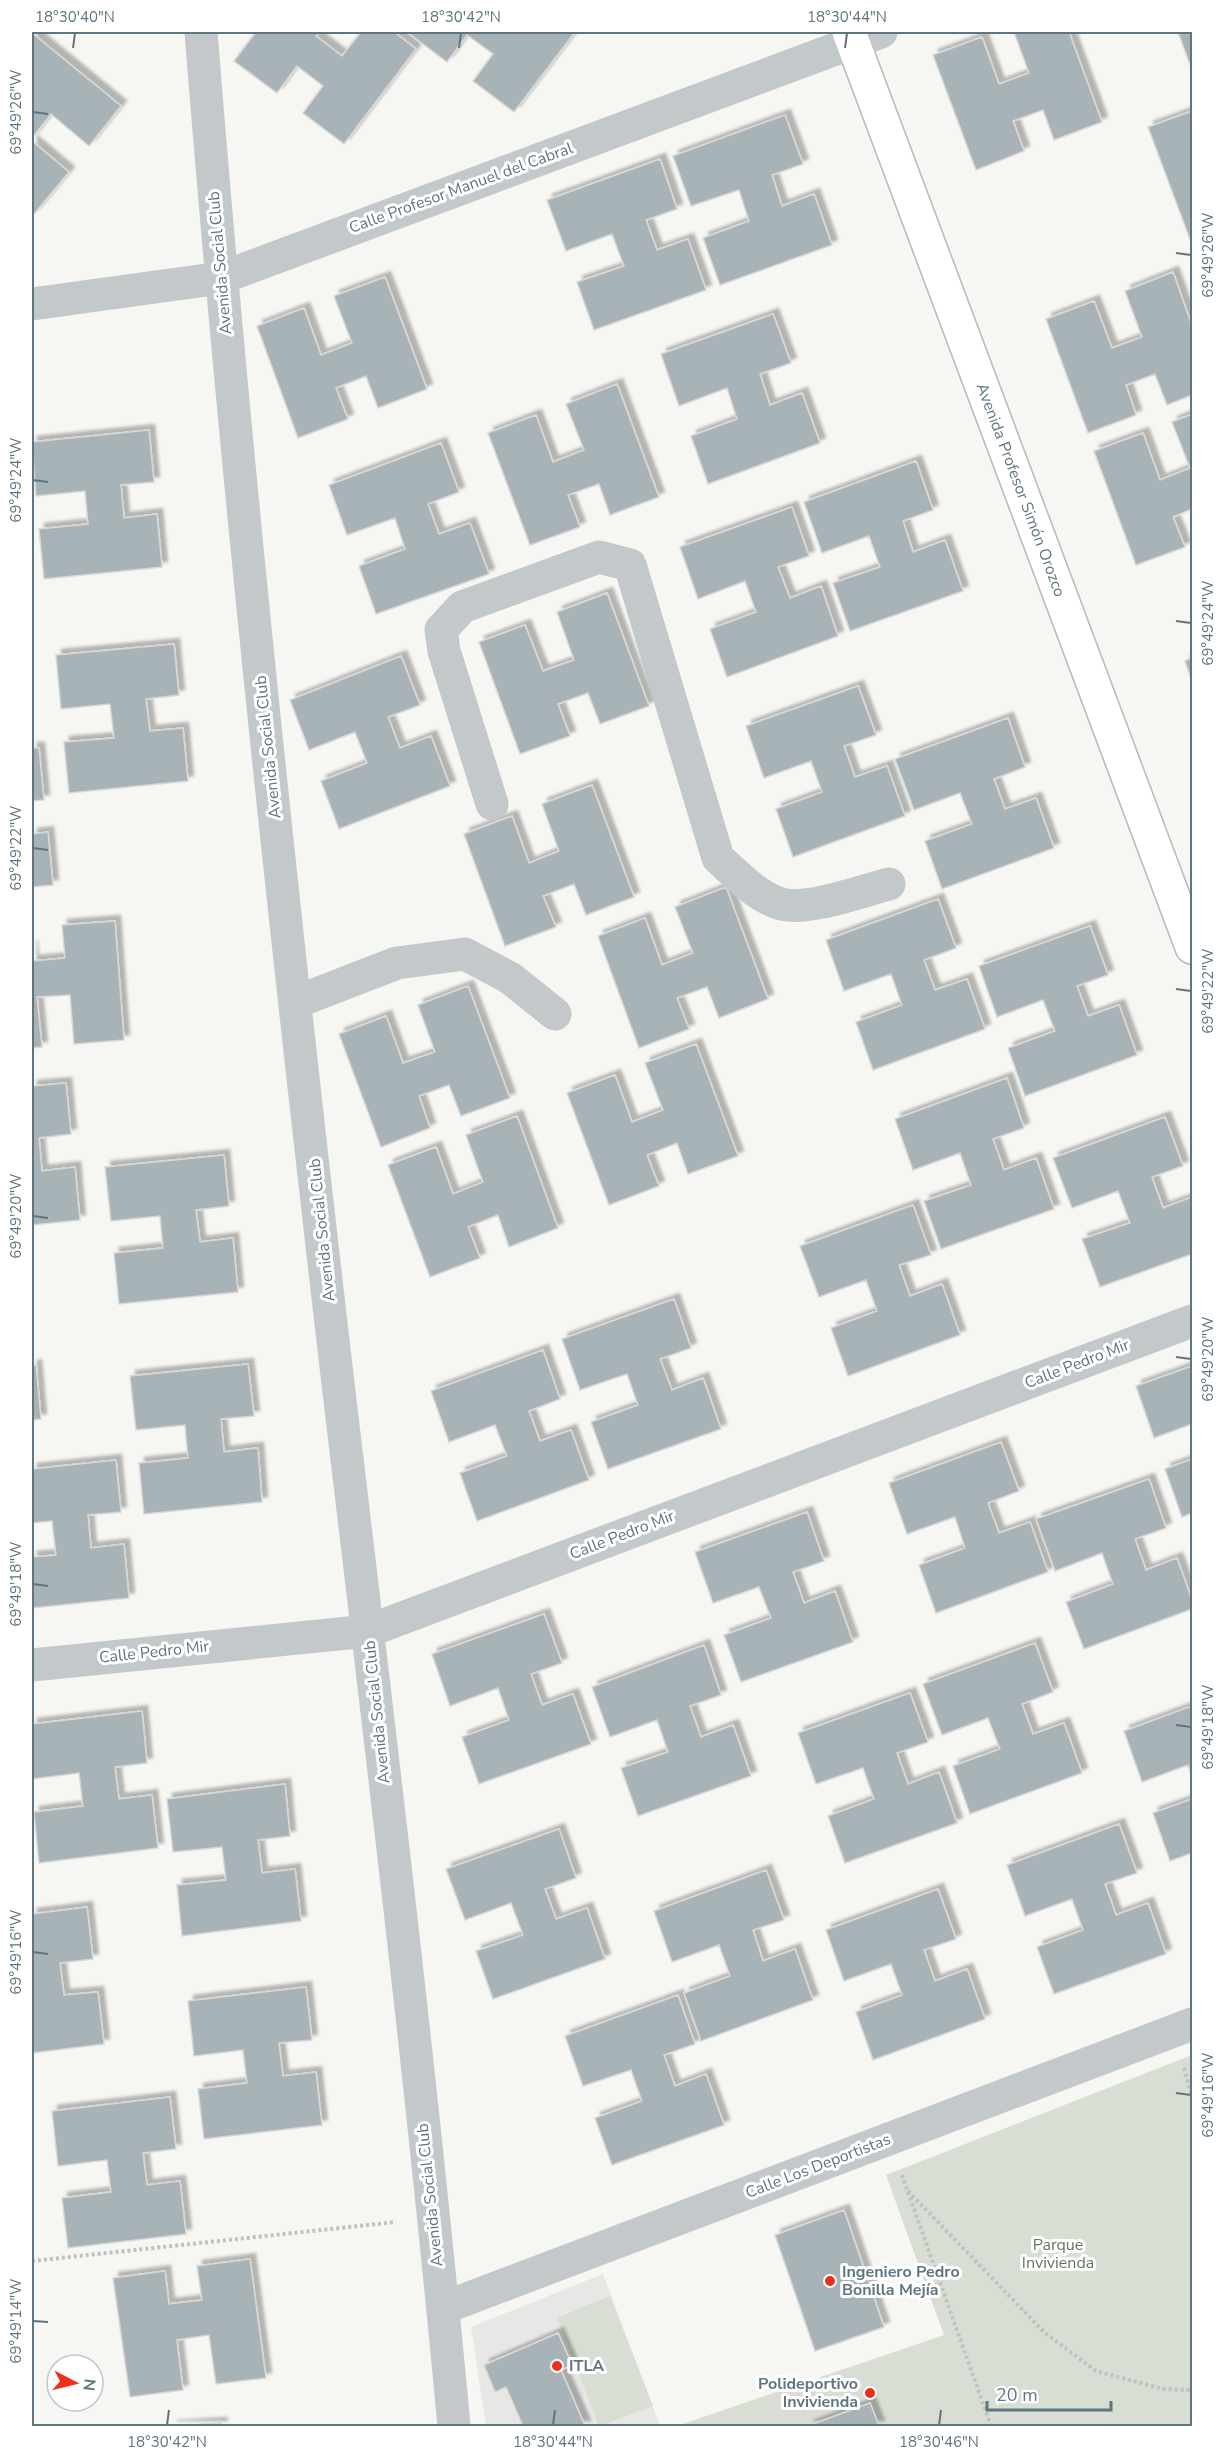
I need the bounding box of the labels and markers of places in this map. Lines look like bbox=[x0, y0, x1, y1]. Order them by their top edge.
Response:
place label: Ingeniero Pedro Bonilla Mejía bbox=[842, 2261, 960, 2301]
marker: Ingeniero Pedro Bonilla Mejía bbox=[823, 2274, 837, 2288]
place label: ITLA bbox=[569, 2355, 604, 2377]
marker: ITLA bbox=[550, 2359, 564, 2373]
place label: Polideportivo Invivienda bbox=[758, 2373, 858, 2413]
marker: Polideportivo Invivienda bbox=[863, 2386, 877, 2400]

